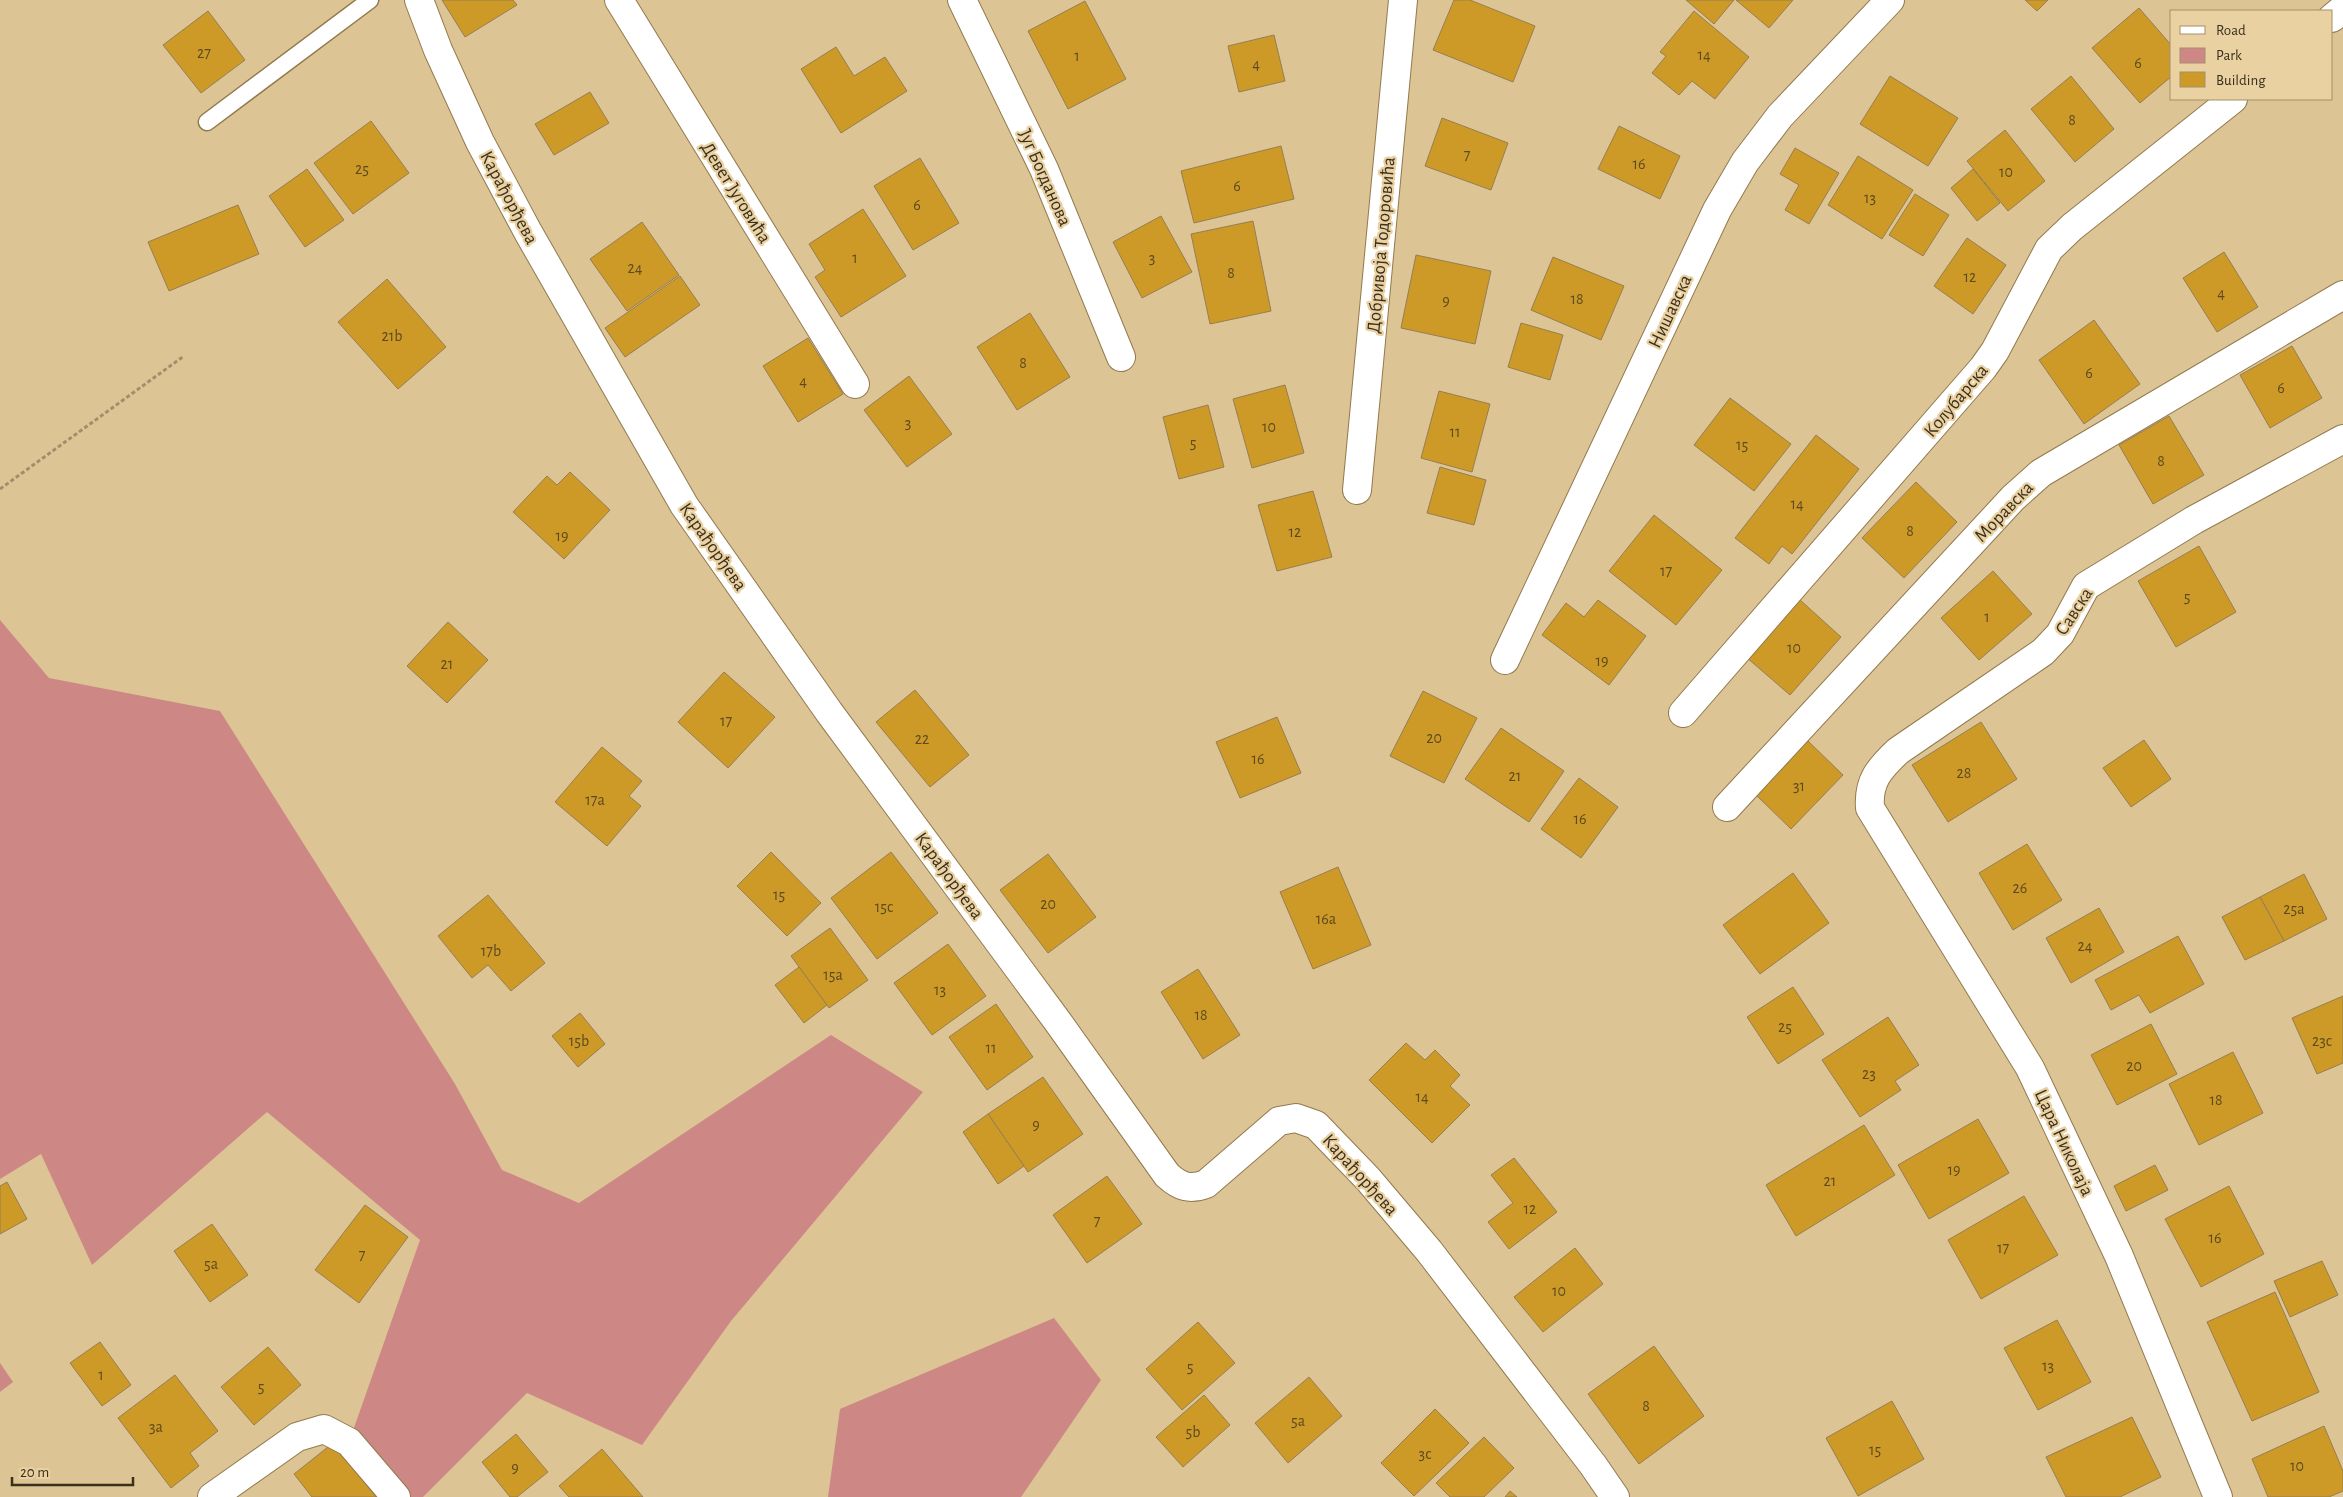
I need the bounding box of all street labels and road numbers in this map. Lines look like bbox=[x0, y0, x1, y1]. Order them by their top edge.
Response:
street label: Југ Богданова bbox=[1015, 126, 1075, 229]
street label: Девет Југовића bbox=[697, 139, 775, 247]
street label: Карађорђева bbox=[476, 148, 541, 248]
street label: Добривоја Тодоровића bbox=[1364, 156, 1399, 334]
street label: Нишавска bbox=[1645, 272, 1696, 351]
street label: Колубарска bbox=[1920, 361, 1992, 441]
street label: Моравска bbox=[1971, 478, 2037, 546]
street label: Карађорђева bbox=[676, 499, 750, 595]
street label: Савска bbox=[2052, 584, 2097, 639]
street label: Карађорђева bbox=[911, 829, 987, 923]
street label: Цара Николаја bbox=[2031, 1086, 2097, 1199]
street label: Карађорђева bbox=[1319, 1131, 1401, 1220]

